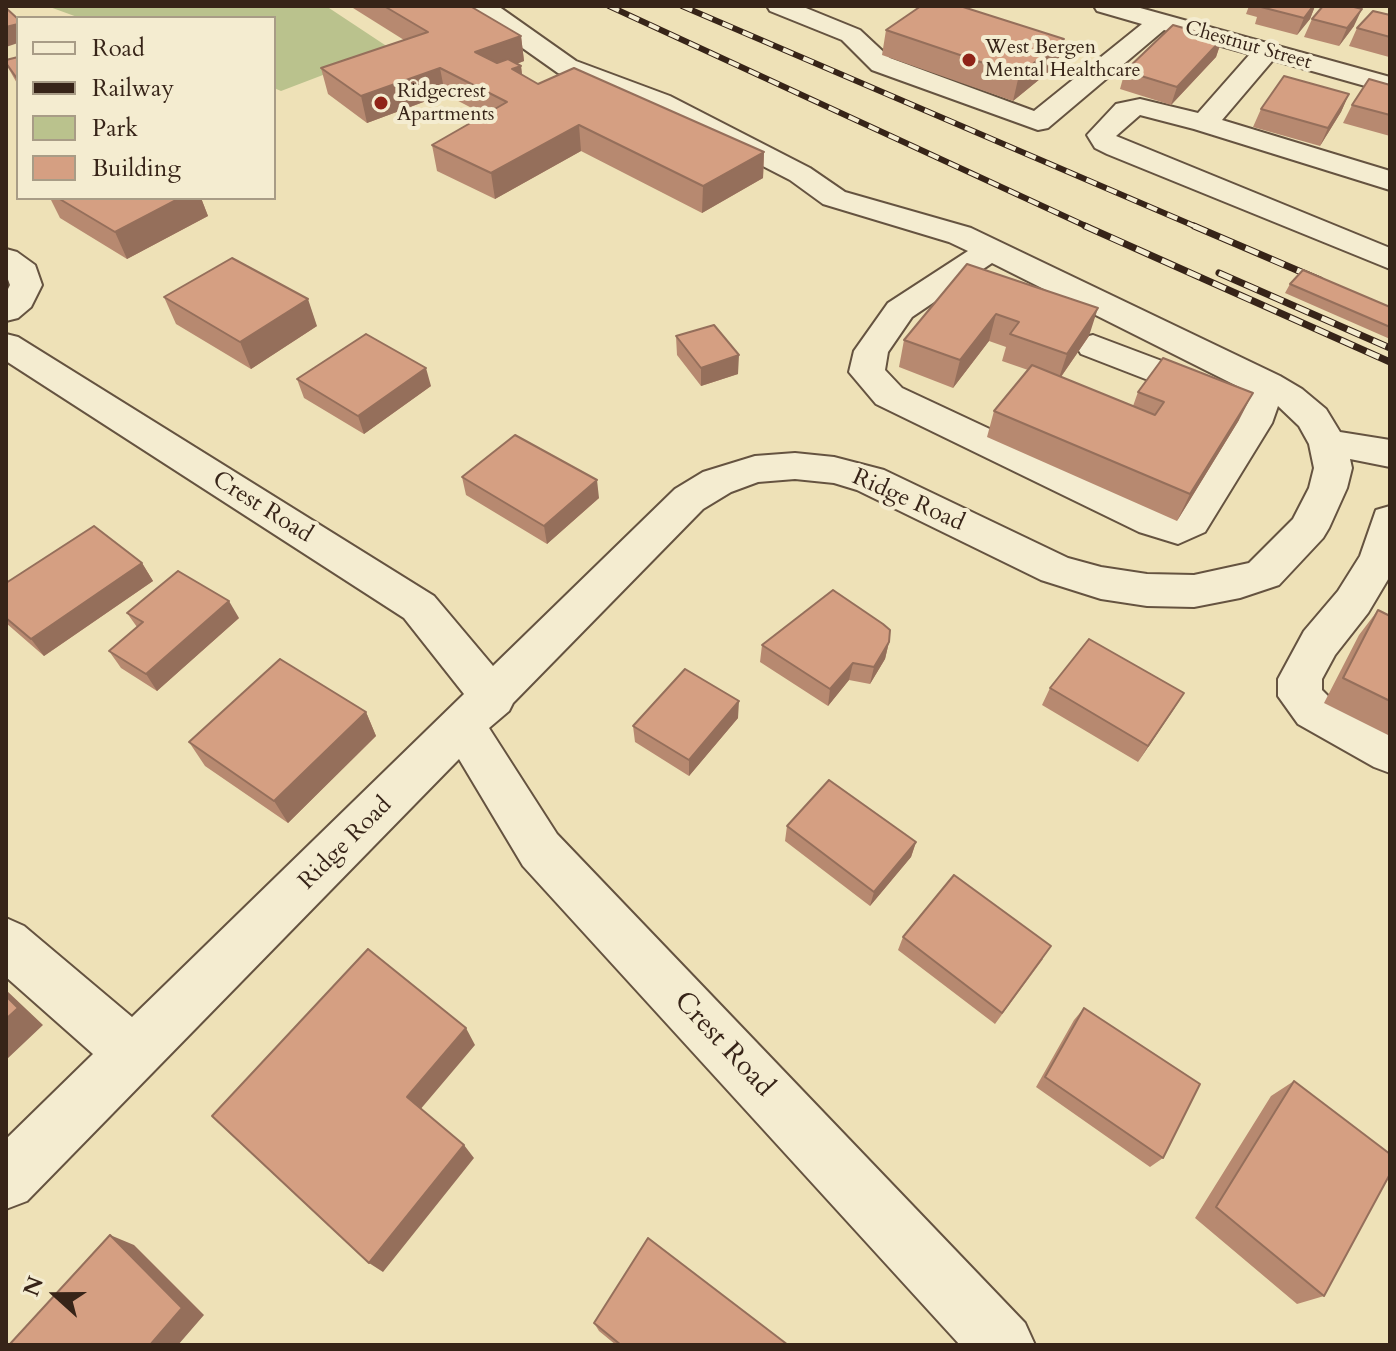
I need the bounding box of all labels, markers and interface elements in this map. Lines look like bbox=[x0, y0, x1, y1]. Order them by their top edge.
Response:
legend bbox=[16, 16, 276, 200]
street label: Chestnut Street bbox=[1182, 16, 1314, 76]
text: Road bbox=[92, 32, 145, 65]
place label: West Bergen Mental Healthcare bbox=[985, 36, 1141, 83]
marker: West Bergen Mental Healthcare bbox=[960, 51, 978, 69]
text: Railway bbox=[92, 72, 174, 105]
place label: Ridgecrest Apartments bbox=[397, 80, 494, 127]
marker: Ridgecrest Apartments bbox=[372, 94, 390, 112]
text: Park bbox=[92, 112, 138, 145]
text: Building bbox=[92, 152, 181, 185]
street label: Ridge Road bbox=[847, 464, 969, 538]
street label: Crest Road bbox=[207, 466, 317, 550]
street label: Ridge Road bbox=[293, 791, 399, 897]
street label: Crest Road bbox=[666, 985, 780, 1105]
north arrow bbox=[16, 1255, 96, 1335]
text: N bbox=[16, 1272, 51, 1301]

